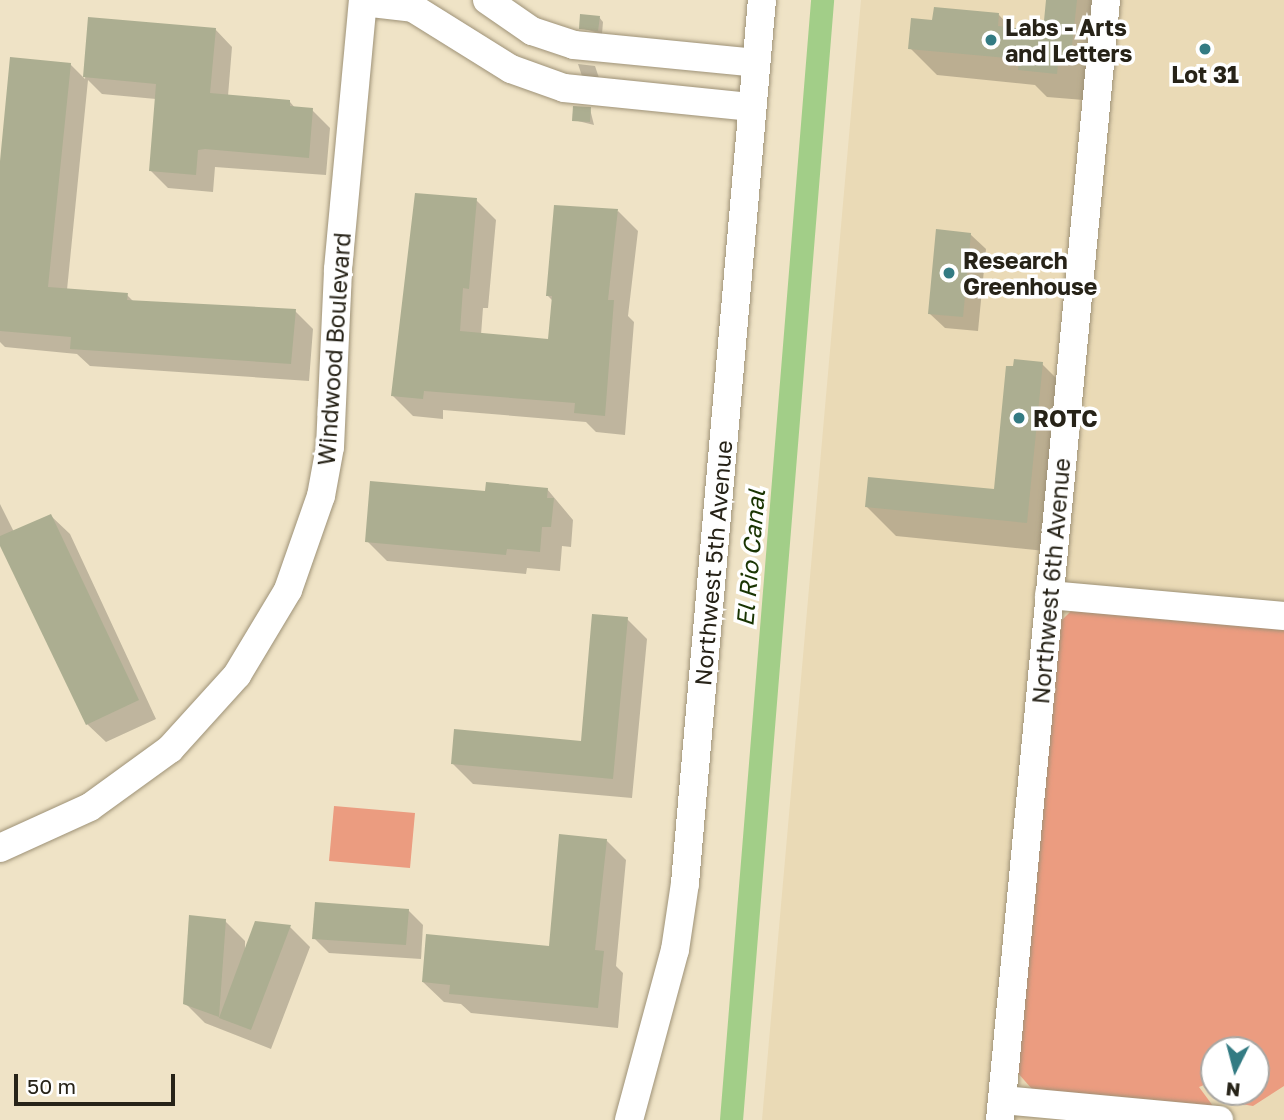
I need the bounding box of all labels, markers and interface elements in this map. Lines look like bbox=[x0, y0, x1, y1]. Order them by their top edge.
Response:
place label: Labs - Arts and Letters bbox=[1005, 13, 1132, 67]
marker: Labs - Arts and Letters bbox=[983, 32, 999, 48]
marker: Lot 31 bbox=[1197, 41, 1213, 57]
place label: Lot 31 bbox=[1171, 60, 1239, 88]
street label: Windwood Boulevard bbox=[312, 232, 356, 466]
place label: Research Greenhouse bbox=[963, 246, 1097, 300]
marker: Research Greenhouse bbox=[941, 265, 957, 281]
place label: ROTC bbox=[1033, 404, 1098, 432]
marker: ROTC bbox=[1011, 410, 1027, 426]
street label: Northwest 5th Avenue bbox=[689, 439, 737, 687]
street label: Northwest 6th Avenue bbox=[1026, 457, 1076, 705]
water label: El Rio Canal bbox=[730, 488, 770, 628]
north arrow bbox=[1200, 1036, 1270, 1106]
scale bar bbox=[18, 1060, 178, 1104]
text: 50 m bbox=[27, 1073, 76, 1099]
text: N bbox=[1225, 1078, 1241, 1103]

